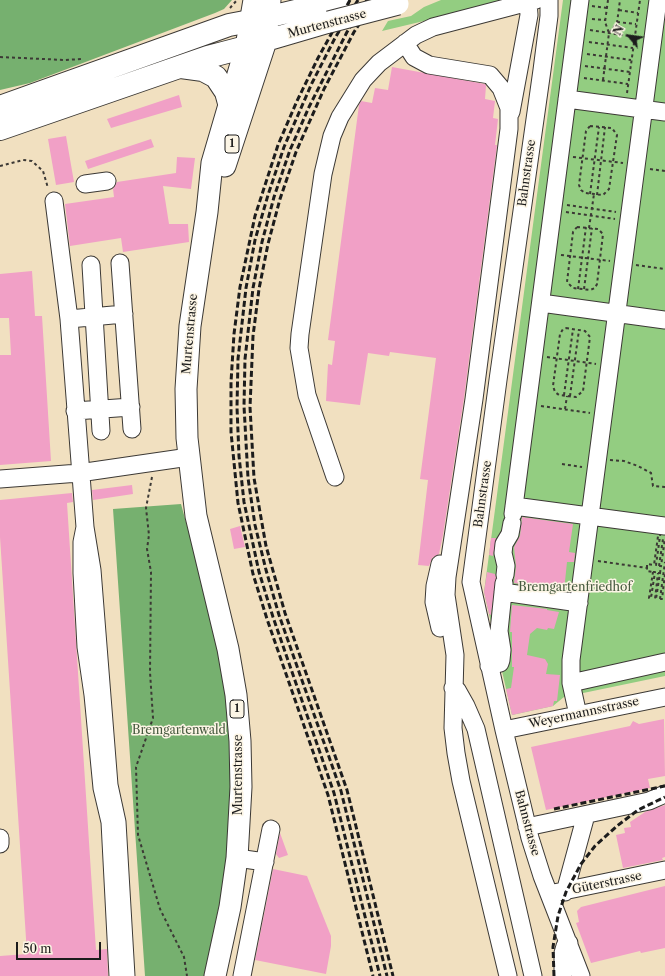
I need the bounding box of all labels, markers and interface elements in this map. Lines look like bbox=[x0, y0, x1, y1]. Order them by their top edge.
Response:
street label: Murtenstrasse bbox=[286, 7, 368, 41]
north arrow bbox=[609, 16, 649, 56]
text: N bbox=[610, 23, 627, 38]
road number: 1 bbox=[225, 135, 239, 153]
street label: Bahnstrasse bbox=[515, 139, 539, 207]
street label: Murtenstrasse bbox=[179, 293, 201, 375]
street label: Bahnstrasse bbox=[471, 460, 495, 528]
park label: Bremgartenfriedhof bbox=[518, 581, 632, 595]
street label: Weyermannsstrasse bbox=[528, 694, 640, 732]
road number: 1 bbox=[230, 700, 244, 718]
park label: Bremgartenwald bbox=[132, 724, 226, 738]
street label: Murtenstrasse bbox=[232, 735, 246, 815]
street label: Bahnstrasse bbox=[511, 788, 543, 858]
street label: Güterstrasse bbox=[571, 869, 643, 897]
scale bar bbox=[18, 934, 103, 960]
text: 50 m bbox=[23, 941, 52, 956]

